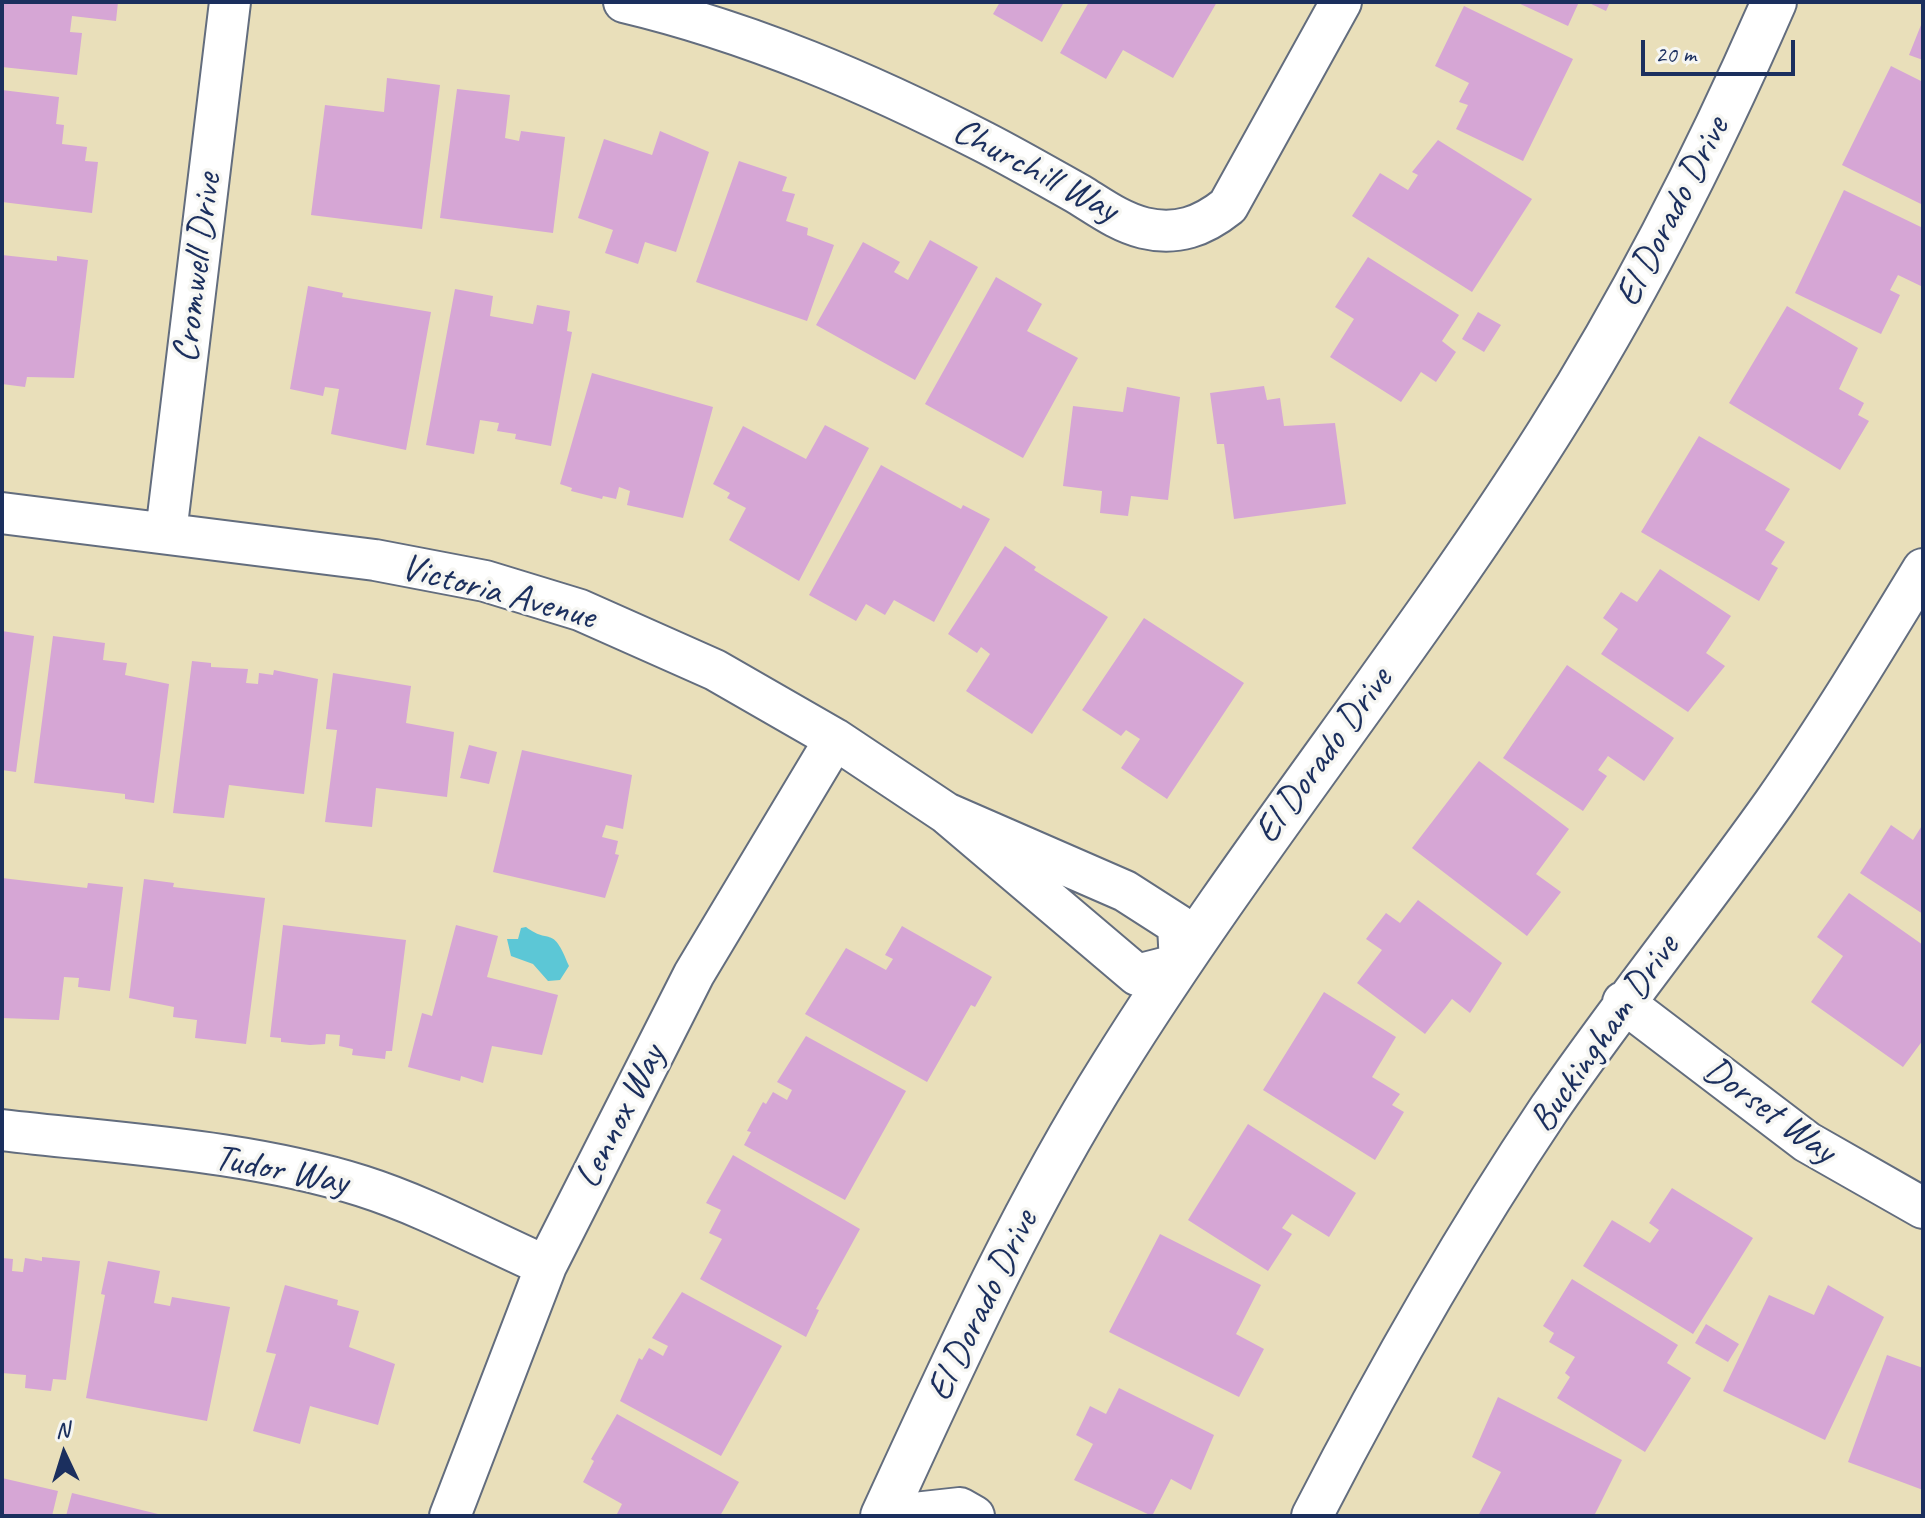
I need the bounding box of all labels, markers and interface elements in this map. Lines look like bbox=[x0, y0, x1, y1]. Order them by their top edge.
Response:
scale bar bbox=[1645, 24, 1799, 74]
text: 20 m bbox=[1655, 39, 1696, 69]
street label: Churchill Way bbox=[945, 109, 1125, 233]
street label: El Dorado Drive bbox=[1606, 110, 1740, 314]
street label: Cromwell Drive bbox=[164, 171, 232, 365]
street label: Victoria Avenue bbox=[396, 545, 600, 641]
street label: El Dorado Drive bbox=[1245, 659, 1403, 853]
street label: Buckingham Drive bbox=[1520, 927, 1690, 1141]
street label: Lennox Way bbox=[566, 1038, 676, 1196]
street label: Dorset Way bbox=[1694, 1048, 1844, 1174]
street label: Tudor Way bbox=[210, 1136, 352, 1206]
street label: El Dorado Drive bbox=[917, 1203, 1049, 1409]
north arrow bbox=[24, 1414, 104, 1494]
text: N bbox=[55, 1416, 70, 1444]

